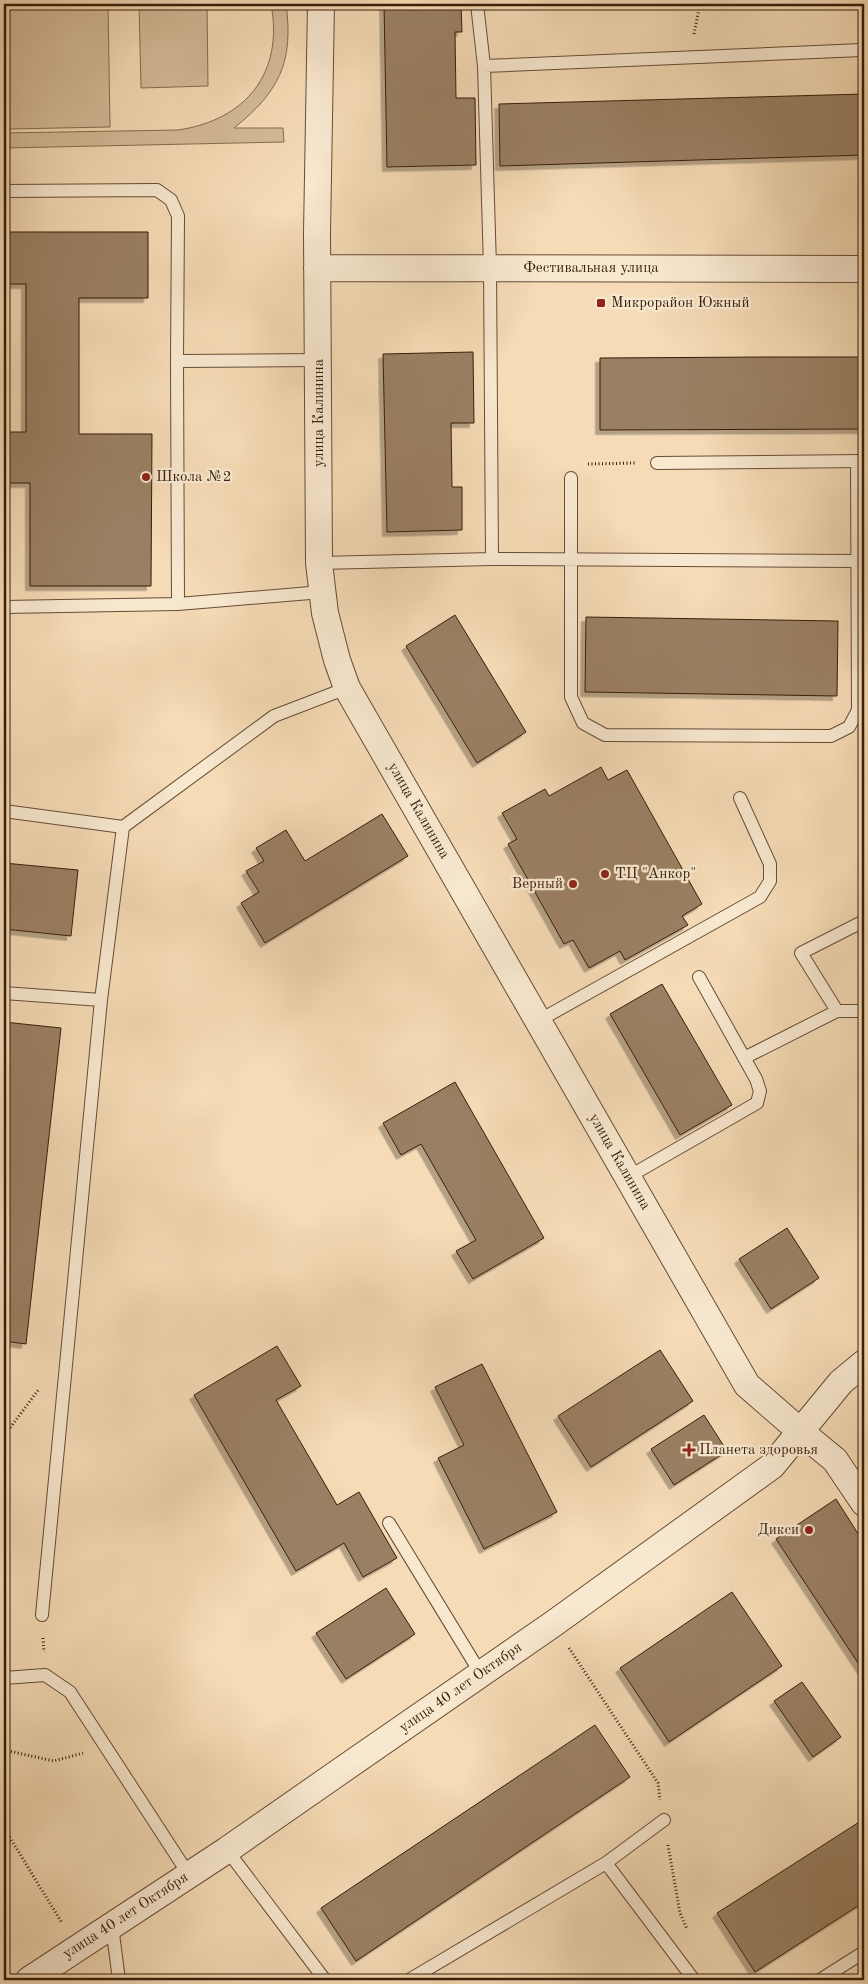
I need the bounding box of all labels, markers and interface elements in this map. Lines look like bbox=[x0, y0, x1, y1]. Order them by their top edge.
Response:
street label: Фестивальная улица bbox=[523, 261, 659, 276]
place label: Микрорайон Южный bbox=[611, 296, 749, 311]
marker: Микрорайон Южный bbox=[595, 297, 607, 309]
street label: улица Калинина bbox=[312, 358, 327, 467]
place label: Школа №2 bbox=[156, 470, 231, 485]
marker: Школа №2 bbox=[140, 471, 152, 483]
street label: улица Калинина bbox=[384, 760, 452, 862]
place label: ТЦ "Анкор" bbox=[615, 867, 696, 882]
marker: ТЦ "Анкор" bbox=[599, 868, 611, 880]
place label: Верный bbox=[512, 877, 563, 892]
marker: Верный bbox=[567, 878, 579, 890]
street label: улица Калинина bbox=[585, 1111, 653, 1213]
place label: Планета здоровья bbox=[699, 1443, 818, 1458]
marker: Планета здоровья bbox=[683, 1444, 695, 1456]
place label: Дикси bbox=[758, 1523, 799, 1538]
marker: Дикси bbox=[803, 1524, 815, 1536]
street label: улица 40 лет Октября bbox=[397, 1640, 525, 1736]
street label: улица 40 лет Октября bbox=[61, 1870, 191, 1962]

